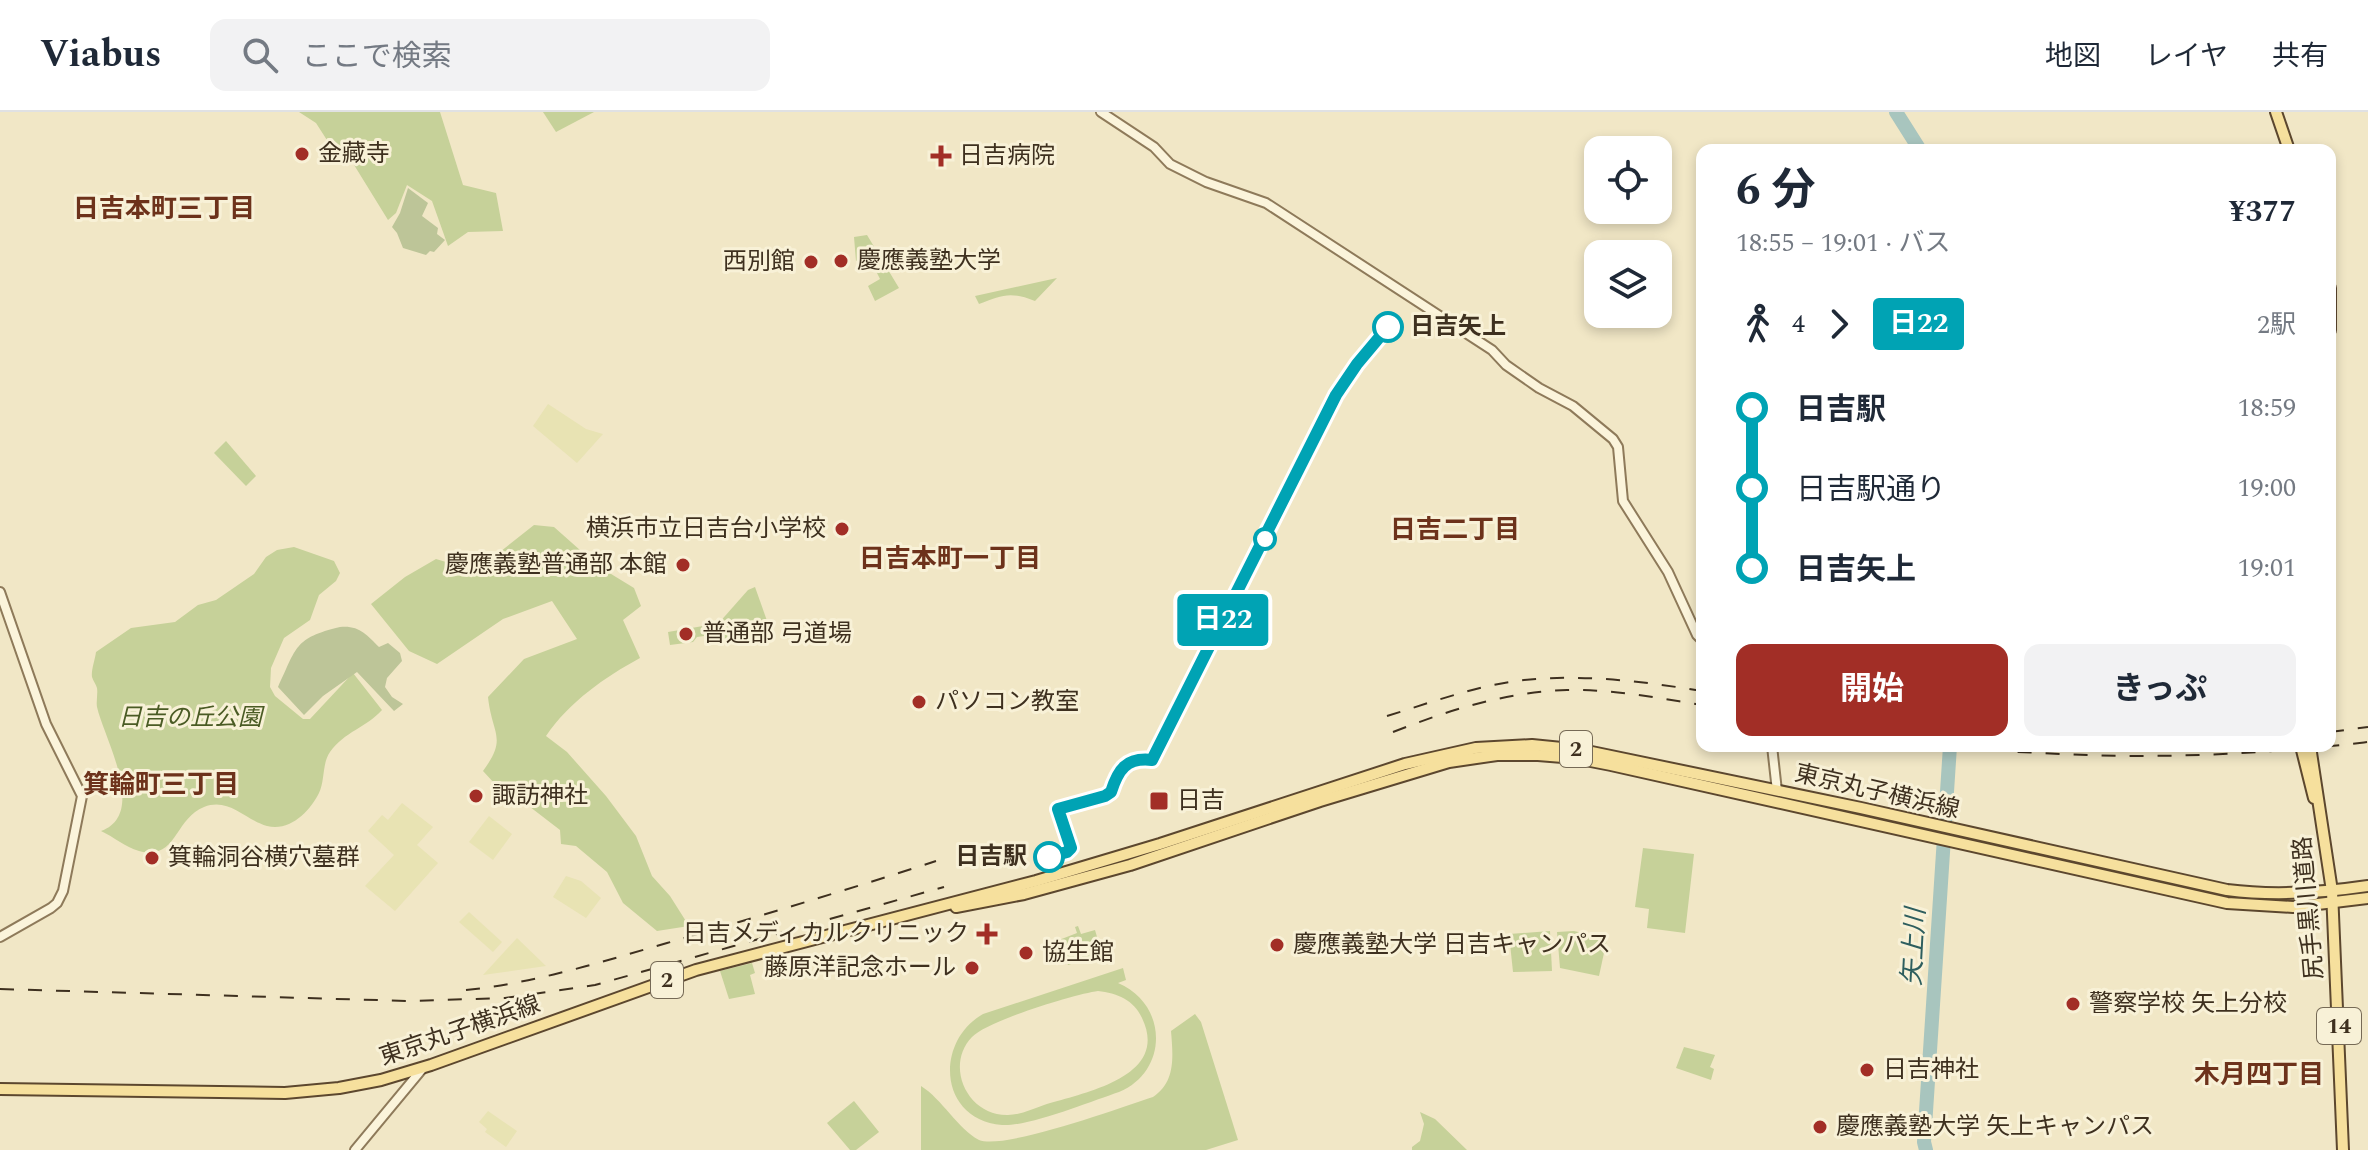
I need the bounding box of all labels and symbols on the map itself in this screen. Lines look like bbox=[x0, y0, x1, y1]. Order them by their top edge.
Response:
place label: 金藏寺 bbox=[318, 136, 390, 172]
place label: 日吉病院 bbox=[959, 138, 1055, 174]
marker: 金藏寺 bbox=[293, 145, 311, 163]
marker: 日吉病院 bbox=[930, 145, 952, 167]
district label: 日吉本町三丁目 bbox=[73, 189, 255, 229]
place label: 慶應義塾大学 bbox=[857, 243, 1001, 279]
place label: 西別館 bbox=[723, 244, 795, 280]
marker: 慶應義塾大学 bbox=[832, 252, 850, 270]
marker: 西別館 bbox=[802, 253, 820, 271]
place label: 日吉矢上 bbox=[1410, 309, 1506, 345]
marker: 日吉矢上 bbox=[1373, 312, 1403, 342]
district label: 日吉二丁目 bbox=[1390, 510, 1520, 550]
place label: 横浜市立日吉台小学校 bbox=[586, 511, 826, 547]
marker: 横浜市立日吉台小学校 bbox=[833, 520, 851, 538]
unlabelled marker bbox=[1254, 528, 1276, 550]
district label: 日吉本町一丁目 bbox=[859, 539, 1041, 579]
place label: 慶應義塾普通部 本館 bbox=[445, 547, 667, 583]
marker: 慶應義塾普通部 本館 bbox=[674, 556, 692, 574]
line badge: 日22 bbox=[1177, 594, 1269, 646]
place label: 普通部 弓道場 bbox=[702, 616, 852, 652]
marker: 普通部 弓道場 bbox=[677, 625, 695, 643]
place label: パソコン教室 bbox=[935, 684, 1079, 720]
marker: パソコン教室 bbox=[910, 693, 928, 711]
park label: 日吉の丘公園 bbox=[118, 700, 265, 736]
road number: 2 bbox=[1560, 731, 1592, 767]
street label: 東京丸子横浜線 bbox=[1791, 756, 1963, 828]
district label: 箕輪町三丁目 bbox=[83, 765, 239, 805]
place label: 諏訪神社 bbox=[492, 778, 588, 814]
place label: 日吉 bbox=[1177, 783, 1225, 819]
marker: 諏訪神社 bbox=[467, 787, 485, 805]
marker: 日吉 bbox=[1148, 790, 1170, 812]
street label: 尻手黒川道路 bbox=[2285, 835, 2333, 981]
place label: 日吉駅 bbox=[955, 839, 1027, 875]
place label: 箕輪洞谷横穴墓群 bbox=[168, 840, 360, 876]
marker: 日吉駅 bbox=[1034, 842, 1064, 872]
marker: 箕輪洞谷横穴墓群 bbox=[143, 849, 161, 867]
water label: 矢上川 bbox=[1892, 904, 1936, 987]
place label: 日吉メディカルクリニック bbox=[683, 916, 969, 952]
marker: 日吉メディカルクリニック bbox=[976, 923, 998, 945]
place label: 慶應義塾大学 日吉キャンパス bbox=[1293, 927, 1611, 963]
place label: 協生館 bbox=[1042, 935, 1114, 971]
marker: 慶應義塾大学 日吉キャンパス bbox=[1268, 936, 1286, 954]
marker: 協生館 bbox=[1017, 944, 1035, 962]
place label: 藤原洋記念ホール bbox=[764, 950, 956, 986]
marker: 藤原洋記念ホール bbox=[963, 959, 981, 977]
road number: 2 bbox=[651, 962, 683, 998]
place label: 警察学校 矢上分校 bbox=[2089, 986, 2287, 1022]
street label: 東京丸子横浜線 bbox=[375, 987, 545, 1075]
marker: 警察学校 矢上分校 bbox=[2064, 995, 2082, 1013]
road number: 14 bbox=[2317, 1008, 2361, 1044]
place label: 日吉神社 bbox=[1883, 1052, 1979, 1088]
district label: 木月四丁目 bbox=[2194, 1055, 2324, 1095]
marker: 日吉神社 bbox=[1858, 1061, 1876, 1079]
place label: 慶應義塾大学 矢上キャンパス bbox=[1836, 1109, 2154, 1145]
marker: 慶應義塾大学 矢上キャンパス bbox=[1811, 1118, 1829, 1136]

